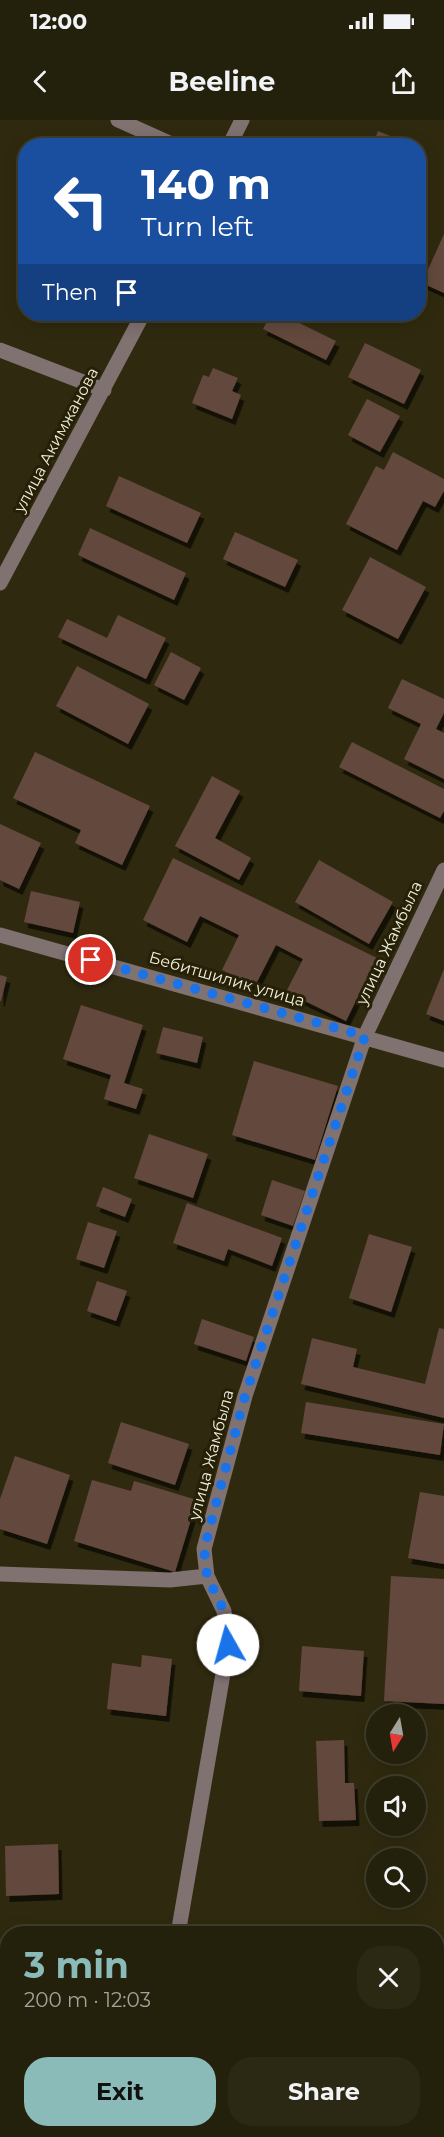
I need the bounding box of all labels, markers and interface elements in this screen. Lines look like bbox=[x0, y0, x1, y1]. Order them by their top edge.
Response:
text: 12:00 bbox=[30, 8, 87, 35]
icon: back bbox=[24, 65, 57, 98]
text: Beeline bbox=[169, 65, 275, 98]
icon: share bbox=[387, 65, 420, 98]
text: 140 m bbox=[141, 158, 271, 210]
icon: left bbox=[42, 162, 120, 240]
text: Turn left bbox=[141, 210, 254, 243]
icon: arrive bbox=[110, 276, 143, 309]
text: Then bbox=[42, 279, 98, 306]
street label: улица Акимжанова bbox=[9, 364, 102, 517]
street label: улица Жамбыла bbox=[352, 878, 426, 1009]
pin bbox=[65, 934, 116, 985]
icon: arrive bbox=[74, 943, 107, 976]
street label: Бебитшилик улица bbox=[147, 948, 307, 1010]
street label: улица Жамбыла bbox=[184, 1388, 238, 1523]
position arrow bbox=[196, 1613, 260, 1677]
north arrow bbox=[366, 1704, 426, 1764]
map controls bbox=[366, 1704, 426, 1908]
button: sound bbox=[366, 1776, 426, 1836]
button: search bbox=[366, 1848, 426, 1908]
text: 3 min bbox=[24, 1943, 129, 1987]
button: close bbox=[357, 1946, 420, 2009]
text: 200 m · 12:03 bbox=[24, 1988, 151, 2012]
button: Exit bbox=[24, 2057, 216, 2126]
button: Share bbox=[228, 2057, 420, 2126]

